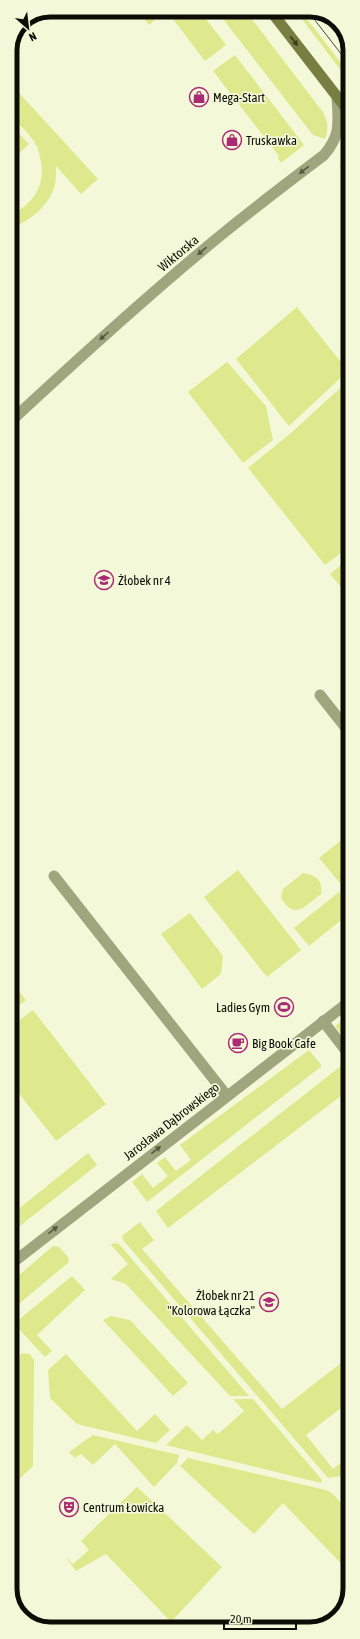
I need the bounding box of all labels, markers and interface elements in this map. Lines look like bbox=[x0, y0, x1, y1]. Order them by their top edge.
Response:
north arrow bbox=[8, 8, 48, 48]
text: N bbox=[27, 30, 38, 44]
one-way arrow bbox=[290, 35, 298, 46]
shop icon: Mega-Start bbox=[188, 86, 210, 108]
place label: Mega-Start bbox=[213, 90, 265, 105]
shop icon: Truskawka bbox=[221, 129, 243, 151]
place label: Truskawka bbox=[246, 133, 297, 148]
one-way arrow bbox=[299, 166, 310, 174]
street label: Wiktorska bbox=[155, 232, 202, 275]
one-way arrow bbox=[198, 246, 207, 255]
one-way arrow bbox=[99, 331, 109, 341]
school or university icon: Żłobek nr 4 bbox=[93, 569, 115, 591]
place label: Żłobek nr 4 bbox=[118, 573, 171, 588]
sports icon: Ladies Gym bbox=[273, 996, 295, 1018]
place label: Ladies Gym bbox=[216, 1000, 270, 1015]
cafe icon: Big Book Cafe bbox=[227, 1032, 249, 1054]
place label: Big Book Cafe bbox=[252, 1036, 316, 1051]
street label: Jarosława Dąbrowskiego bbox=[121, 1079, 222, 1163]
one-way arrow bbox=[151, 1146, 162, 1155]
one-way arrow bbox=[48, 1226, 59, 1234]
place label: Żłobek nr 21 "Kolorowa Łączka" bbox=[167, 1288, 255, 1318]
school or university icon: Żłobek nr 21 "Kolorowa Łączka" bbox=[258, 1291, 280, 1313]
theatre icon: Centrum Łowicka bbox=[58, 1496, 80, 1518]
place label: Centrum Łowicka bbox=[83, 1500, 164, 1515]
scale bar bbox=[224, 1605, 296, 1631]
text: 20 m bbox=[230, 1612, 252, 1626]

